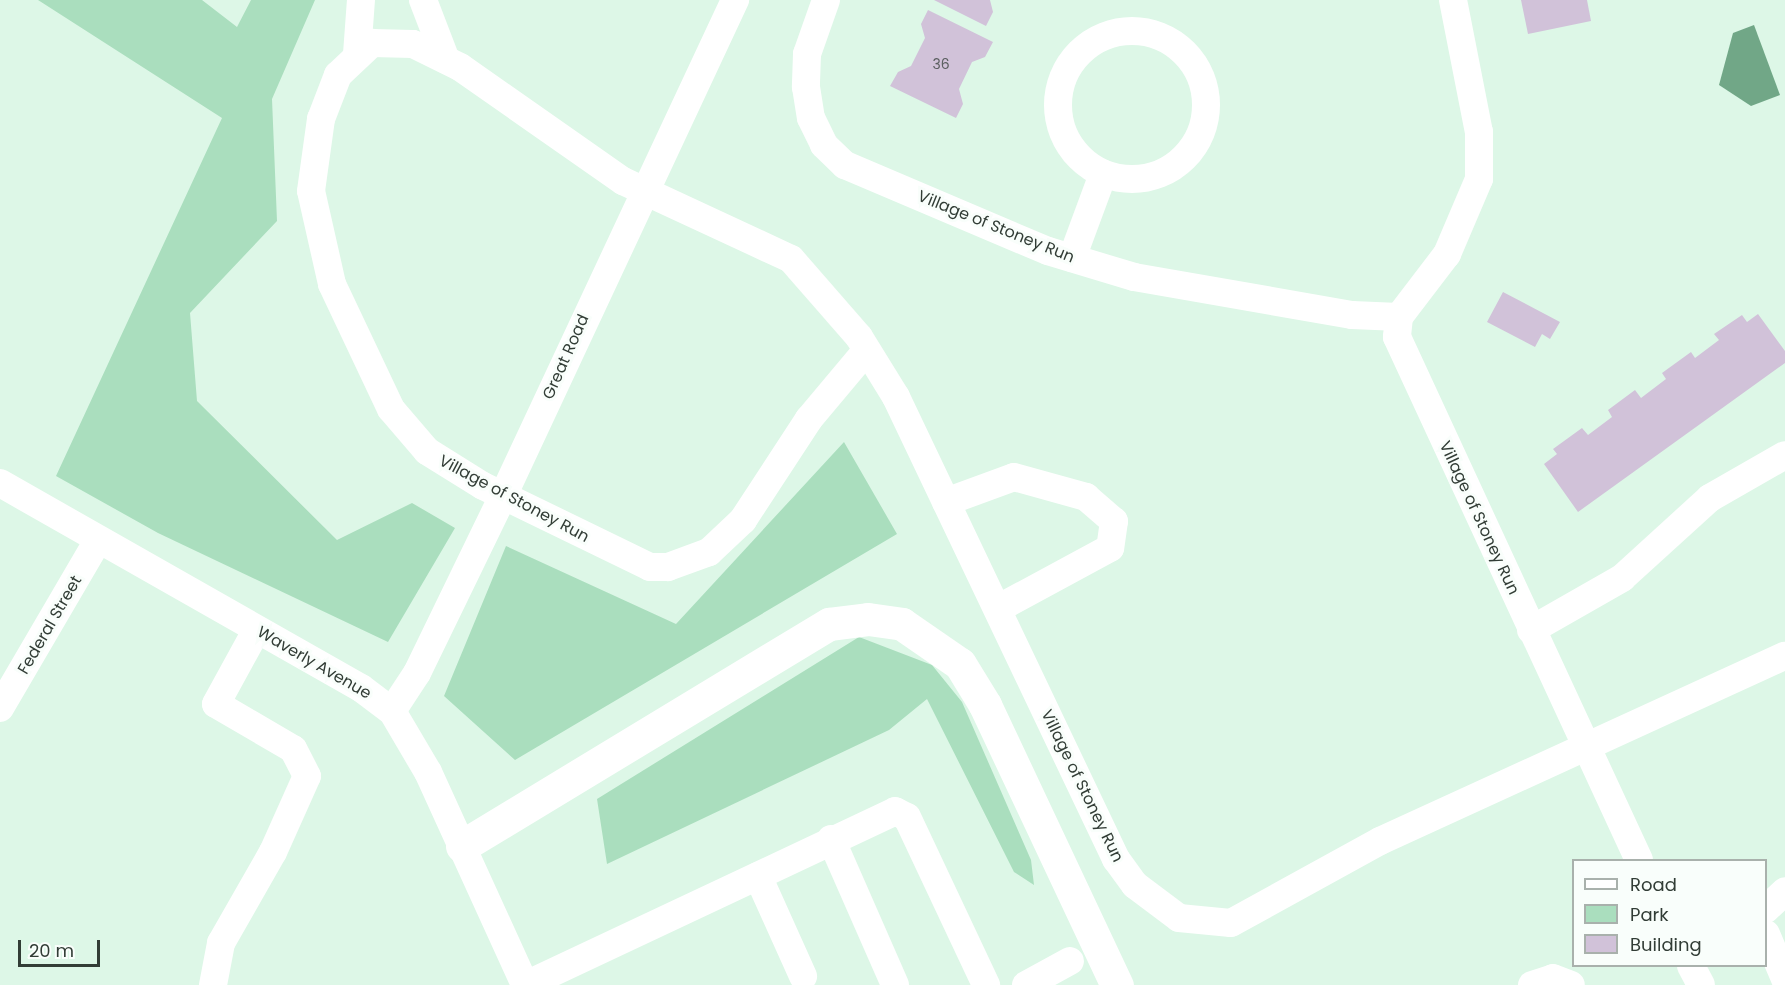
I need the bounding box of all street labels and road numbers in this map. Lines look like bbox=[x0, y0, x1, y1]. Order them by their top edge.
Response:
street label: Village of Stoney Run bbox=[915, 187, 1077, 267]
street label: Great Road bbox=[539, 312, 593, 402]
street label: Village of Stoney Run bbox=[1435, 438, 1523, 598]
street label: Village of Stoney Run bbox=[436, 451, 592, 547]
street label: Federal Street bbox=[14, 572, 86, 678]
street label: Waverly Avenue bbox=[254, 623, 374, 703]
street label: Village of Stoney Run bbox=[1037, 707, 1127, 865]

